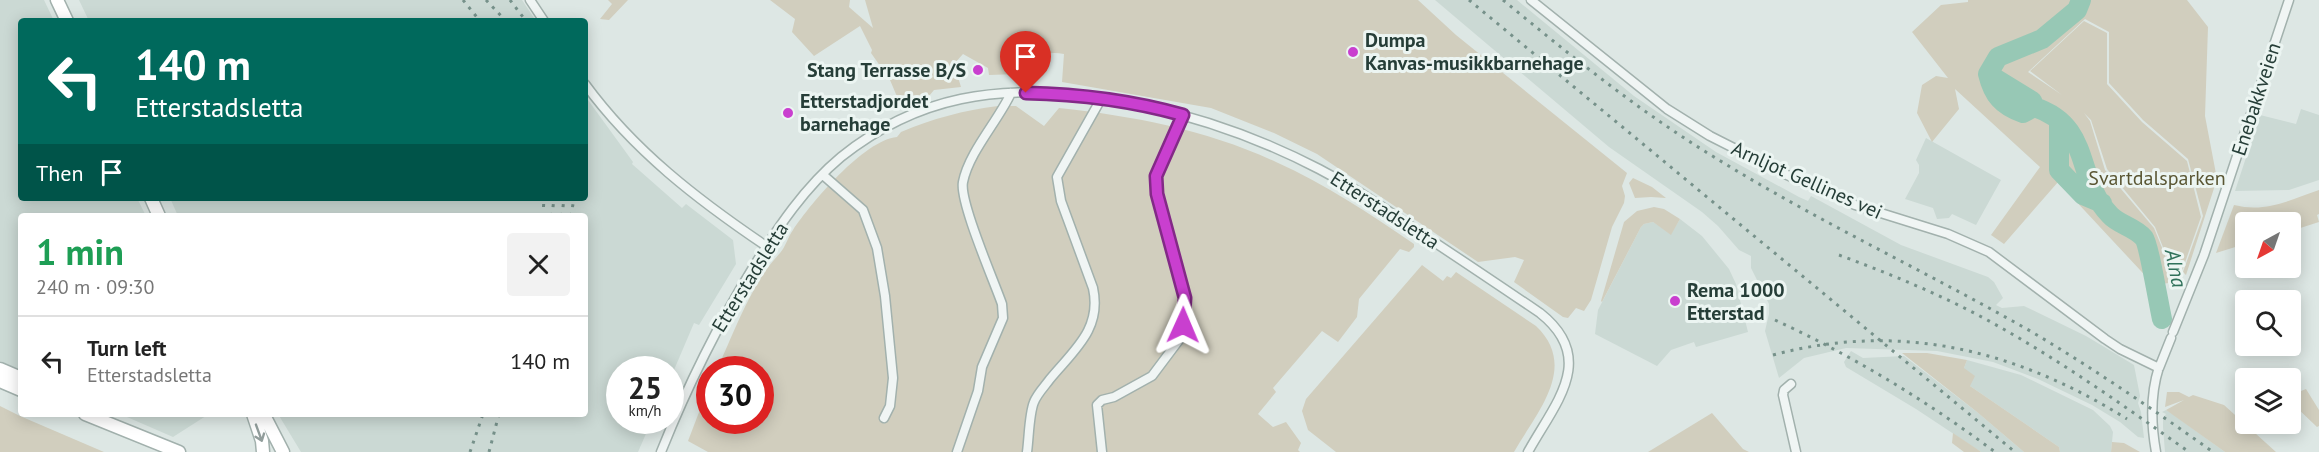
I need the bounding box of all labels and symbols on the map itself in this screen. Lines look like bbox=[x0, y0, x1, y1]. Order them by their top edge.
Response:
place label: Dumpa Kanvas-musikkbarnehage bbox=[1365, 27, 1584, 76]
pin bbox=[1000, 31, 1051, 93]
street label: Enebakkveien bbox=[2225, 39, 2287, 159]
marker: Dumpa Kanvas-musikkbarnehage bbox=[1346, 45, 1360, 59]
place label: Stang Terrasse B/S bbox=[807, 57, 966, 83]
marker: Stang Terrasse B/S bbox=[971, 63, 985, 77]
place label: Etterstadjordet barnehage bbox=[800, 88, 929, 137]
marker: Etterstadjordet barnehage bbox=[781, 106, 795, 120]
street label: Arnljot Gellines vei bbox=[1728, 135, 1886, 225]
street label: Etterstadsletta bbox=[1326, 165, 1444, 255]
park label: Svartdalsparken bbox=[2088, 165, 2226, 191]
north arrow bbox=[2235, 212, 2301, 278]
street label: Etterstadsletta bbox=[706, 217, 794, 337]
water label: Alna bbox=[2159, 245, 2193, 290]
place label: Rema 1000 Etterstad bbox=[1687, 277, 1785, 326]
position arrow bbox=[1151, 293, 1215, 357]
marker: Rema 1000 Etterstad bbox=[1668, 294, 1682, 308]
speed limit sign: 30 bbox=[696, 356, 774, 434]
one-way arrow bbox=[254, 423, 265, 442]

